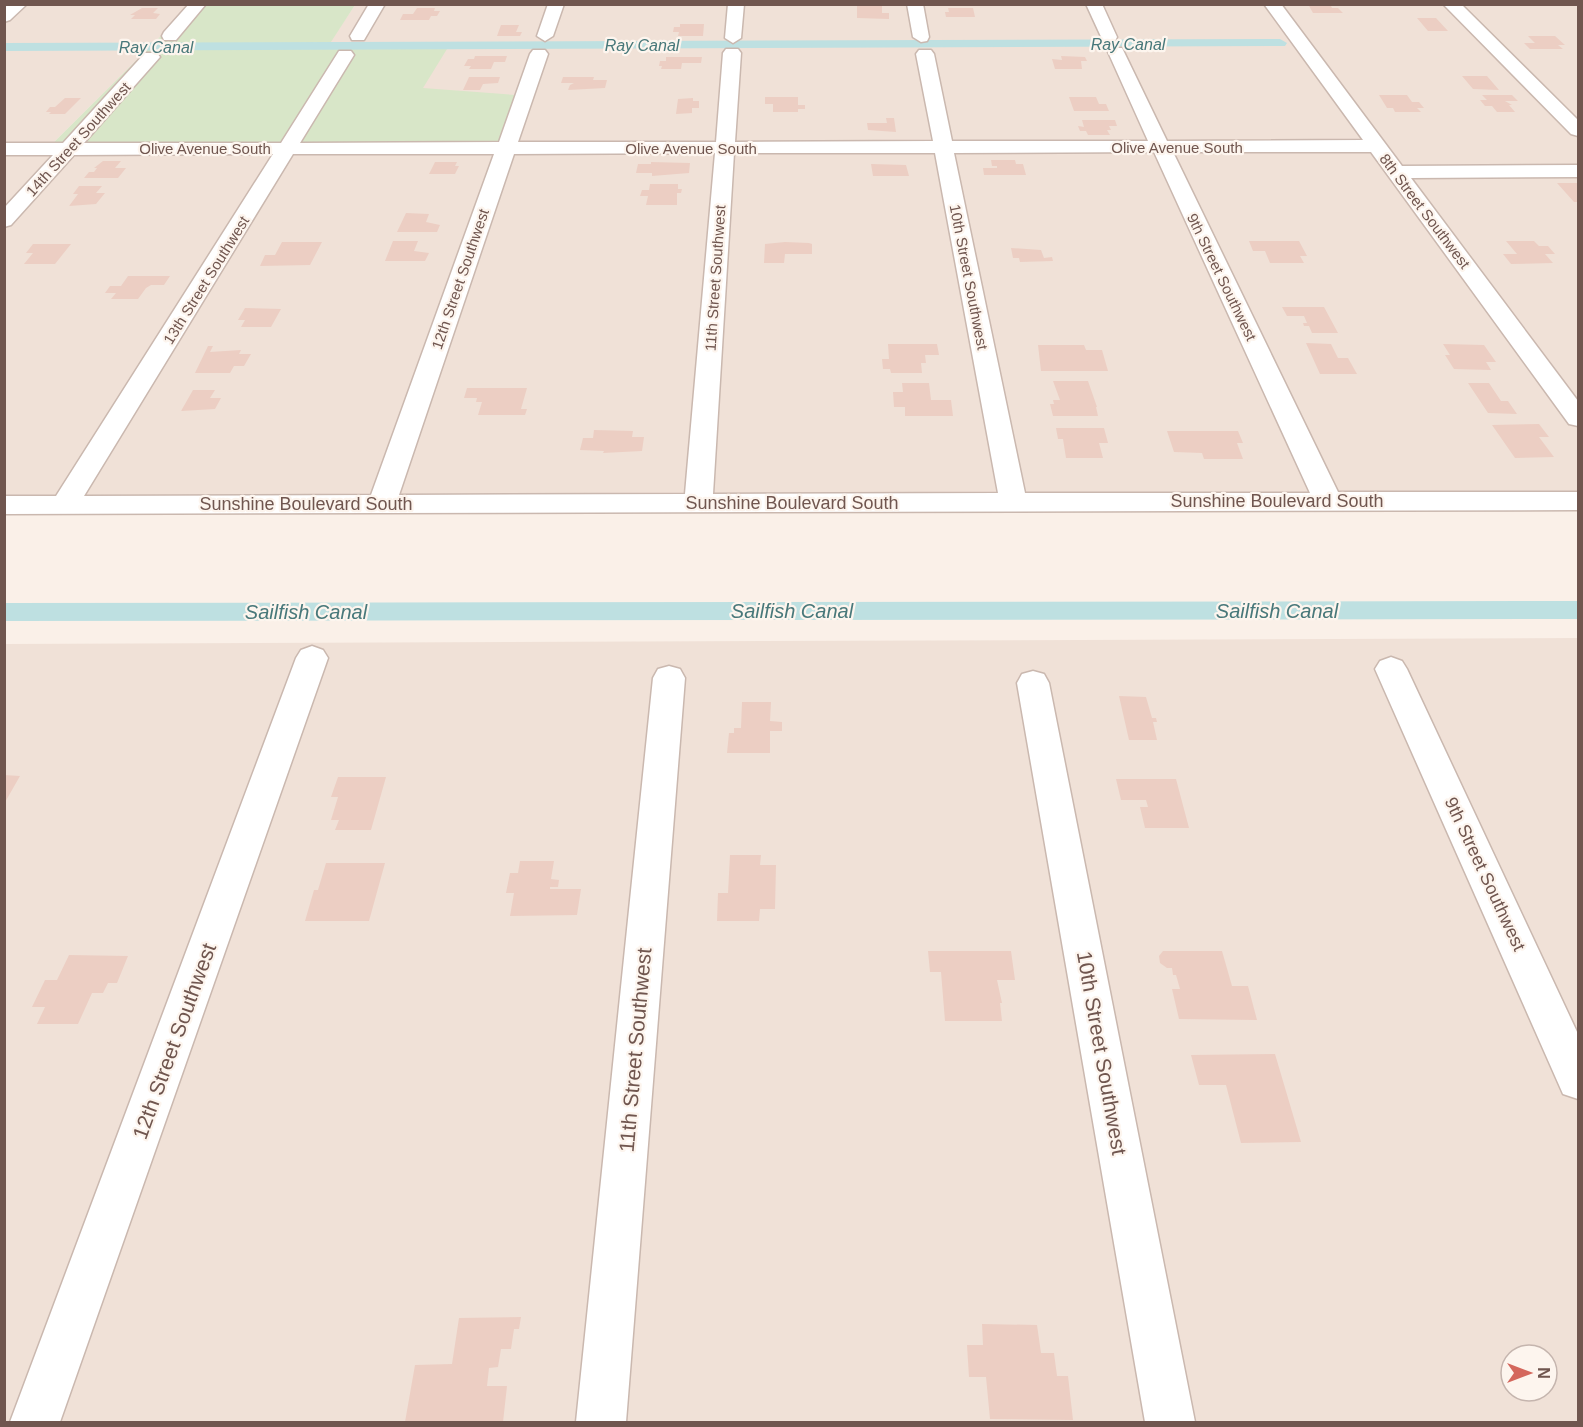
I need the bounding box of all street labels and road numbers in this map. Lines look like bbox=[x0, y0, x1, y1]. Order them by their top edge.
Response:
street label: 14th Street Southwest bbox=[22, 78, 134, 200]
street label: Olive Avenue South bbox=[1111, 139, 1243, 156]
street label: Olive Avenue South bbox=[139, 140, 271, 157]
street label: Olive Avenue South bbox=[625, 140, 757, 157]
street label: 8th Street Southwest bbox=[1376, 150, 1474, 272]
street label: 10th Street Southwest bbox=[947, 203, 992, 352]
street label: 11th Street Southwest bbox=[701, 204, 729, 352]
street label: 12th Street Southwest bbox=[428, 206, 492, 352]
street label: 9th Street Southwest bbox=[1184, 211, 1261, 344]
street label: 13th Street Southwest bbox=[160, 212, 253, 347]
street label: Sunshine Boulevard South bbox=[1170, 491, 1384, 511]
street label: Sunshine Boulevard South bbox=[685, 493, 899, 513]
street label: Sunshine Boulevard South bbox=[199, 494, 413, 514]
street label: 9th Street Southwest bbox=[1441, 794, 1529, 954]
street label: 12th Street Southwest bbox=[128, 940, 220, 1142]
street label: 11th Street Southwest bbox=[615, 947, 655, 1153]
street label: 10th Street Southwest bbox=[1073, 949, 1131, 1157]

